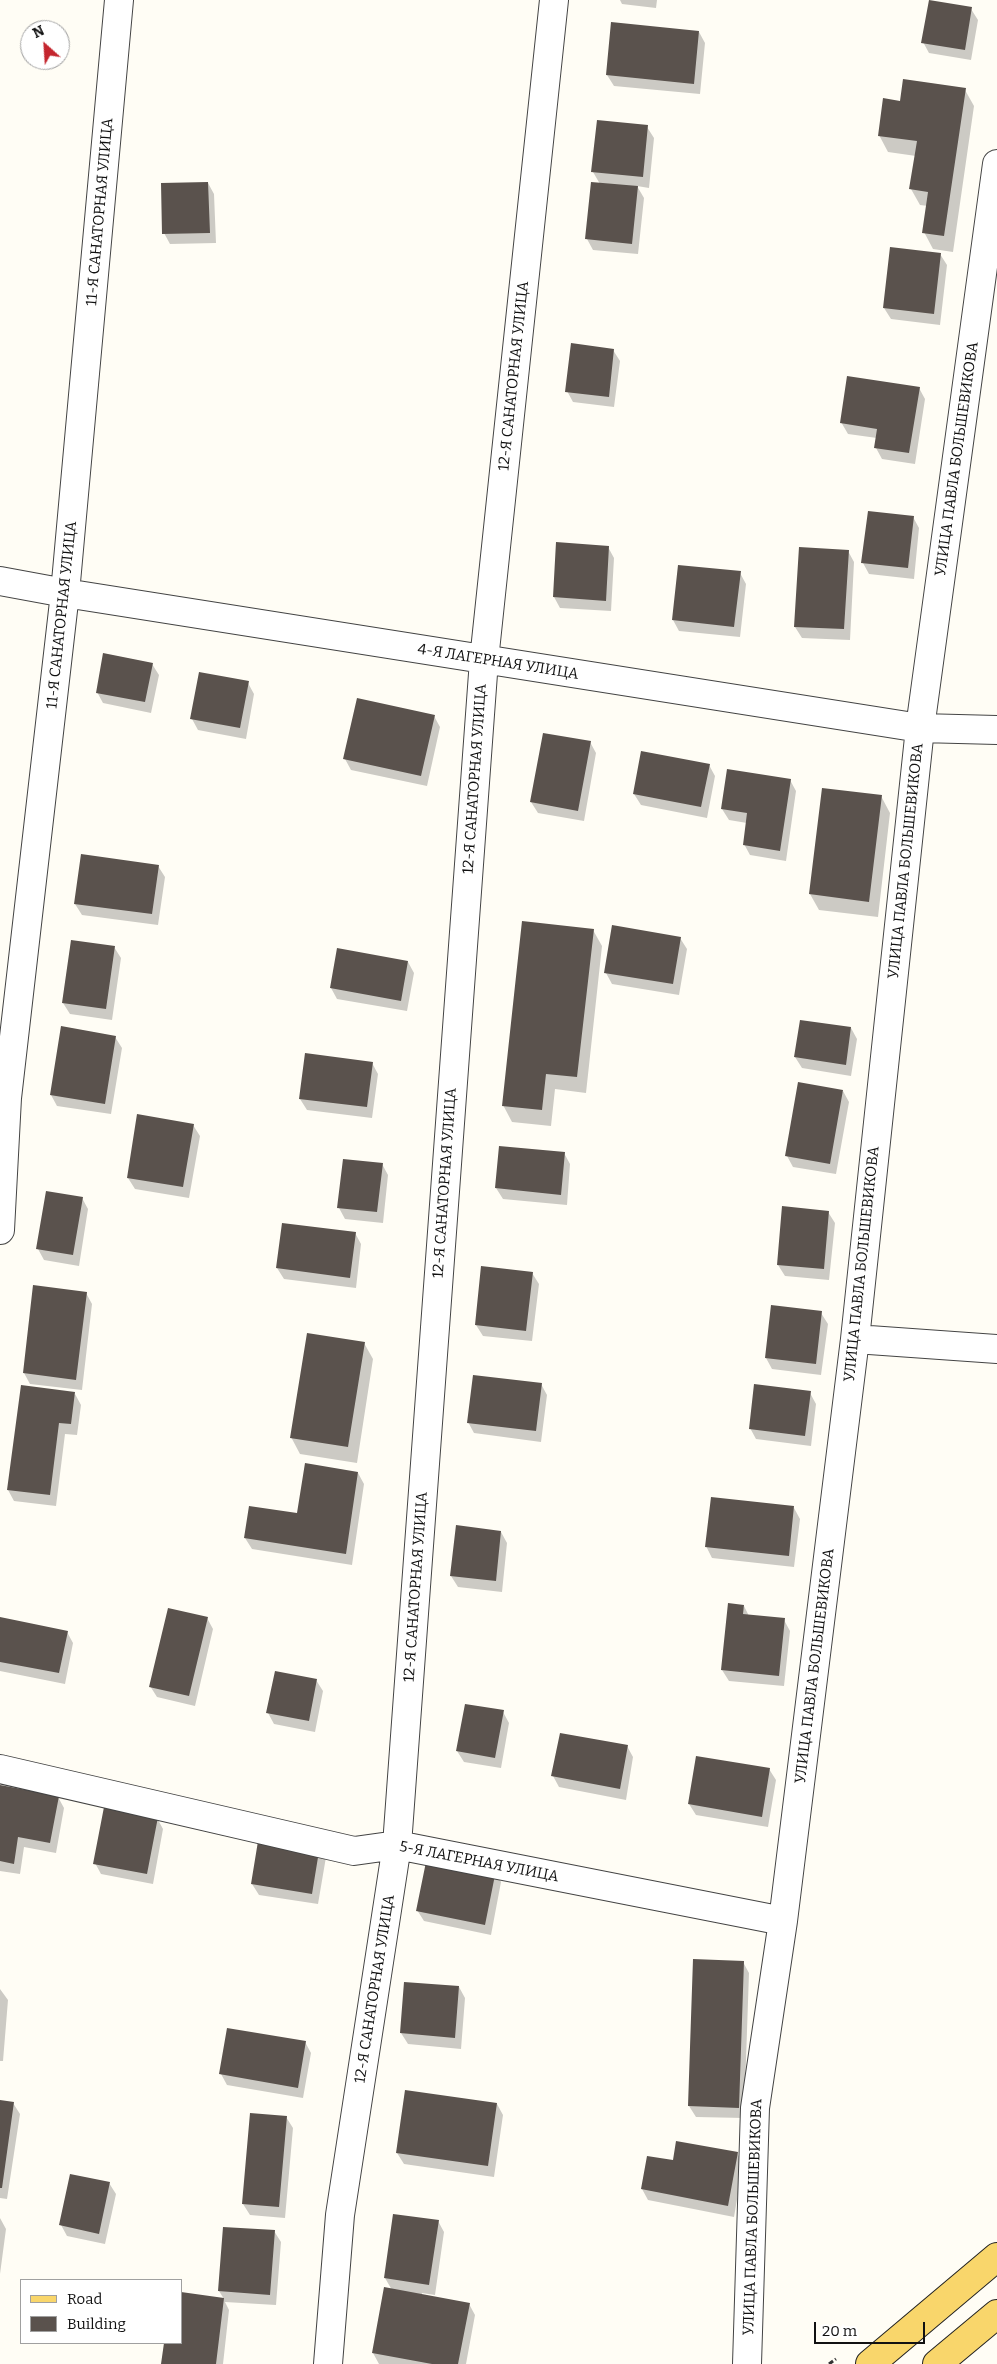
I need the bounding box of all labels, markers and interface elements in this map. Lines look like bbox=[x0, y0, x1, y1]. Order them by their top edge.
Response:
north arrow bbox=[20, 20, 70, 70]
text: N bbox=[30, 22, 47, 42]
street label: 11-Я САНАТОРНАЯ УЛИЦА bbox=[83, 117, 117, 307]
street label: 12-Я САНАТОРНАЯ УЛИЦА bbox=[495, 280, 533, 472]
street label: УЛИЦА ПАВЛА БОЛЬШЕВИКОВА bbox=[932, 341, 982, 577]
street label: 11-Я САНАТОРНАЯ УЛИЦА bbox=[43, 520, 81, 710]
street label: 4-Я ЛАГЕРНАЯ УЛИЦА bbox=[416, 640, 580, 684]
street label: 12-Я САНАТОРНАЯ УЛИЦА bbox=[459, 683, 491, 875]
street label: УЛИЦА ПАВЛА БОЛЬШЕВИКОВА bbox=[885, 742, 927, 980]
street label: 12-Я САНАТОРНАЯ УЛИЦА bbox=[429, 1087, 461, 1279]
street label: УЛИЦА ПАВЛА БОЛЬШЕВИКОВА bbox=[841, 1145, 883, 1383]
street label: 12-Я САНАТОРНАЯ УЛИЦА bbox=[400, 1491, 432, 1683]
street label: УЛИЦА ПАВЛА БОЛЬШЕВИКОВА bbox=[792, 1547, 838, 1785]
street label: 5-Я ЛАГЕРНАЯ УЛИЦА bbox=[398, 1838, 560, 1886]
street label: 12-Я САНАТОРНАЯ УЛИЦА bbox=[351, 1894, 399, 2084]
street label: УЛИЦА ПАВЛА БОЛЬШЕВИКОВА bbox=[740, 2098, 766, 2336]
legend bbox=[20, 2279, 182, 2344]
text: Road bbox=[67, 2290, 102, 2308]
scale bar bbox=[817, 2312, 928, 2344]
text: Building bbox=[67, 2315, 126, 2333]
text: 20 m bbox=[822, 2322, 857, 2340]

